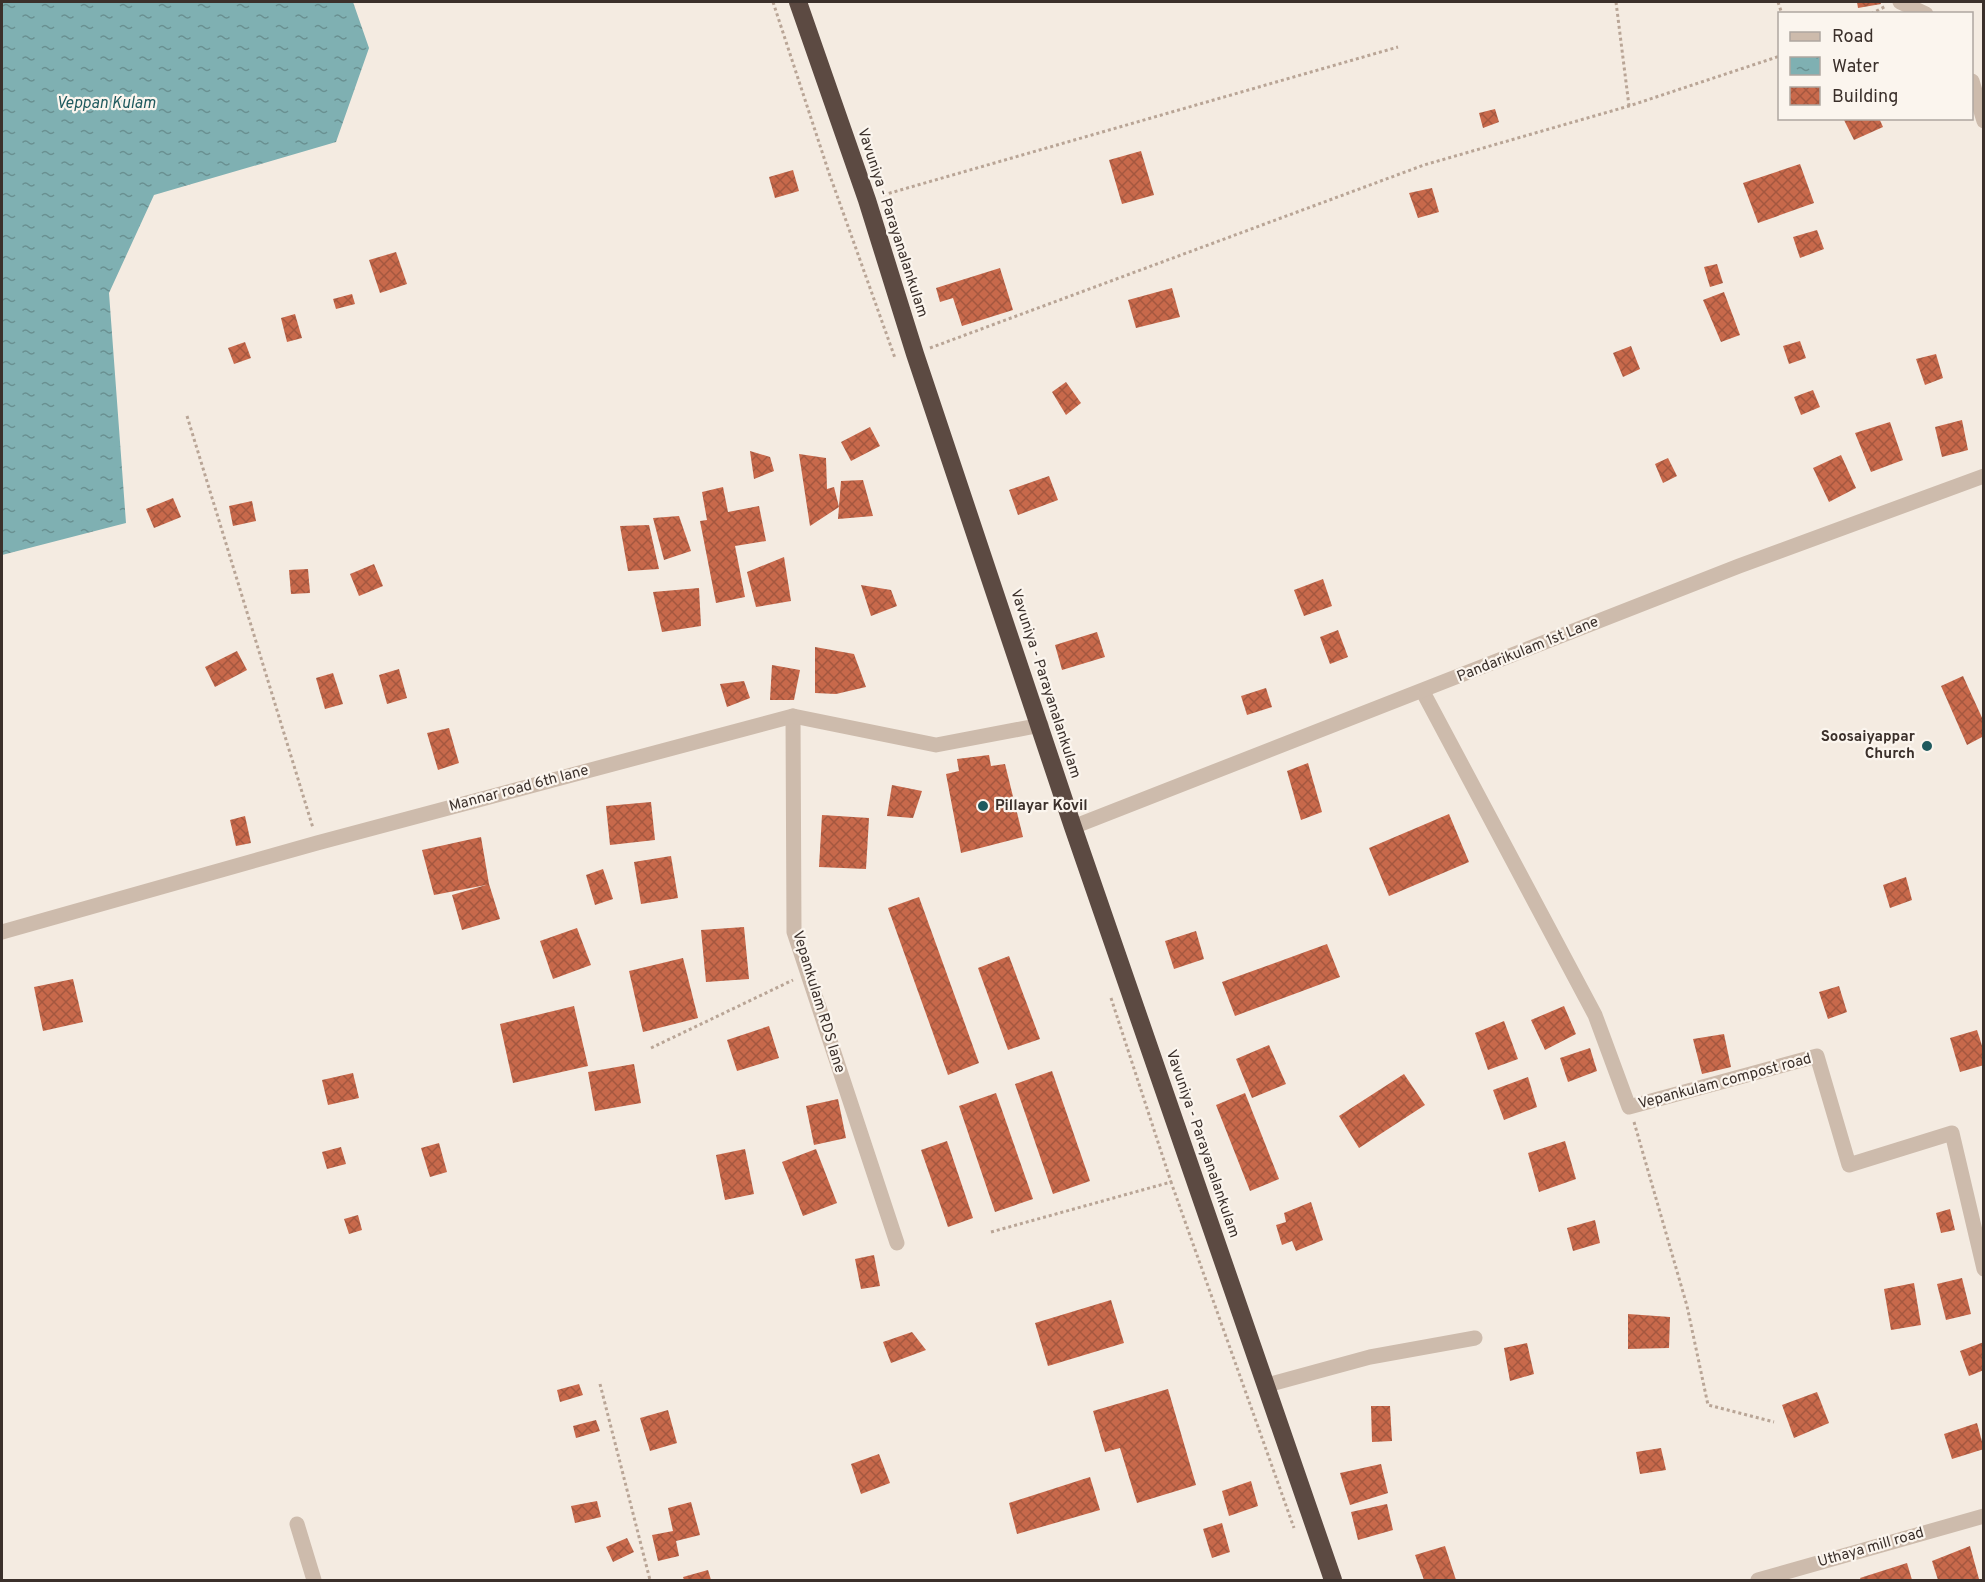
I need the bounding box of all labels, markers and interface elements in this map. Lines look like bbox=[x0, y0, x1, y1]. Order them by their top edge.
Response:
legend bbox=[1778, 12, 1973, 120]
text: Road bbox=[1832, 26, 1874, 49]
text: Water bbox=[1832, 56, 1879, 79]
text: Building bbox=[1832, 86, 1898, 109]
water label: Veppan Kulam bbox=[56, 94, 156, 114]
street label: Vavuniya - Parayanalankulam bbox=[852, 126, 932, 320]
street label: Vavuniya - Parayanalankulam bbox=[1005, 587, 1085, 781]
street label: Pandarikulam 1st Lane bbox=[1454, 613, 1602, 687]
place label: Soosaiyappar Church bbox=[1821, 728, 1916, 764]
marker: Soosaiyappar Church bbox=[1920, 739, 1934, 753]
street label: Mannar road 6th lane bbox=[447, 761, 591, 817]
place label: Pillayar Kovil bbox=[995, 797, 1088, 816]
marker: Pillayar Kovil bbox=[976, 799, 990, 813]
street label: Vepankulam RDS lane bbox=[787, 929, 849, 1075]
street label: Vavuniya - Parayanalankulam bbox=[1161, 1047, 1243, 1241]
street label: Vepankulam compost road bbox=[1636, 1050, 1814, 1114]
street label: Uthaya mill road bbox=[1816, 1524, 1926, 1572]

